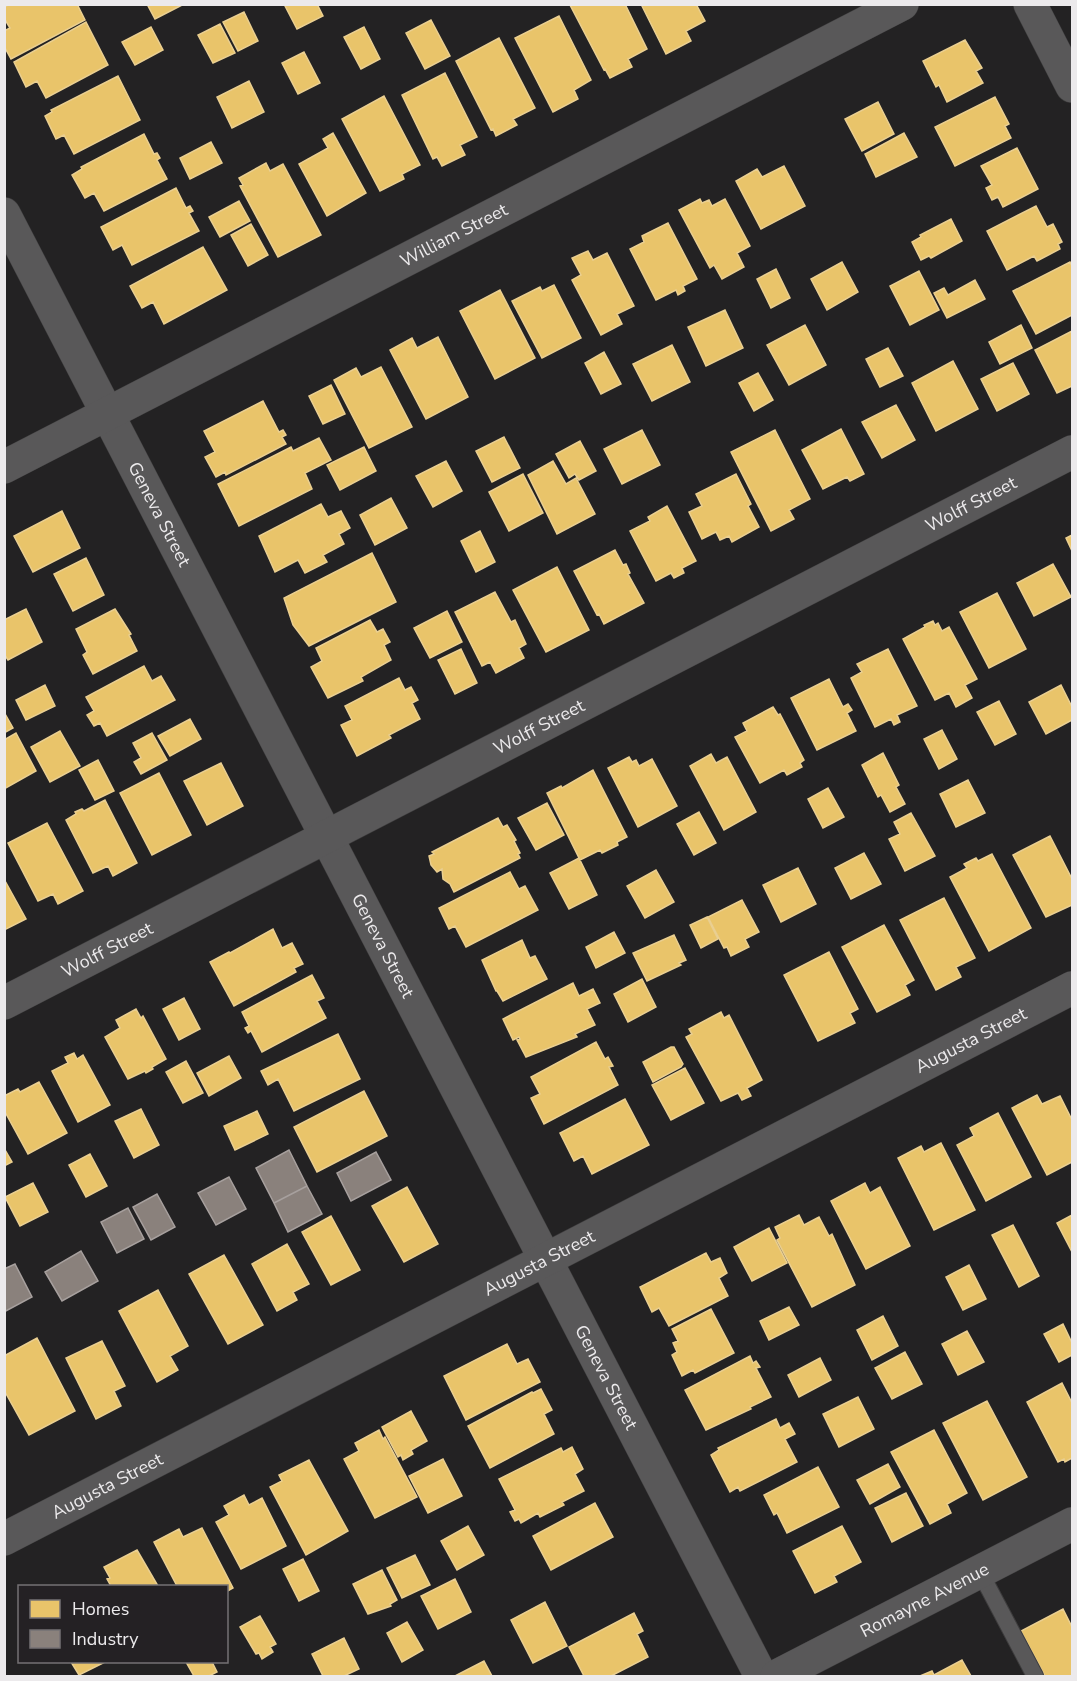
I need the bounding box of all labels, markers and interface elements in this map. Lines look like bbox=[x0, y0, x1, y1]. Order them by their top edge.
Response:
street label: William Street bbox=[396, 197, 512, 273]
street label: Geneva Street bbox=[122, 458, 197, 571]
street label: Wolff Street bbox=[921, 470, 1021, 538]
street label: Wolff Street bbox=[489, 693, 589, 760]
street label: Geneva Street bbox=[346, 889, 420, 1003]
street label: Wolff Street bbox=[57, 916, 157, 983]
street label: Augusta Street bbox=[911, 1001, 1031, 1079]
street label: Augusta Street bbox=[479, 1224, 599, 1302]
street label: Geneva Street bbox=[569, 1321, 644, 1434]
street label: Augusta Street bbox=[47, 1447, 167, 1524]
street label: Romayne Avenue bbox=[856, 1557, 993, 1643]
legend bbox=[18, 1585, 228, 1663]
text: Homes bbox=[72, 1597, 129, 1621]
text: Industry bbox=[72, 1627, 139, 1651]

